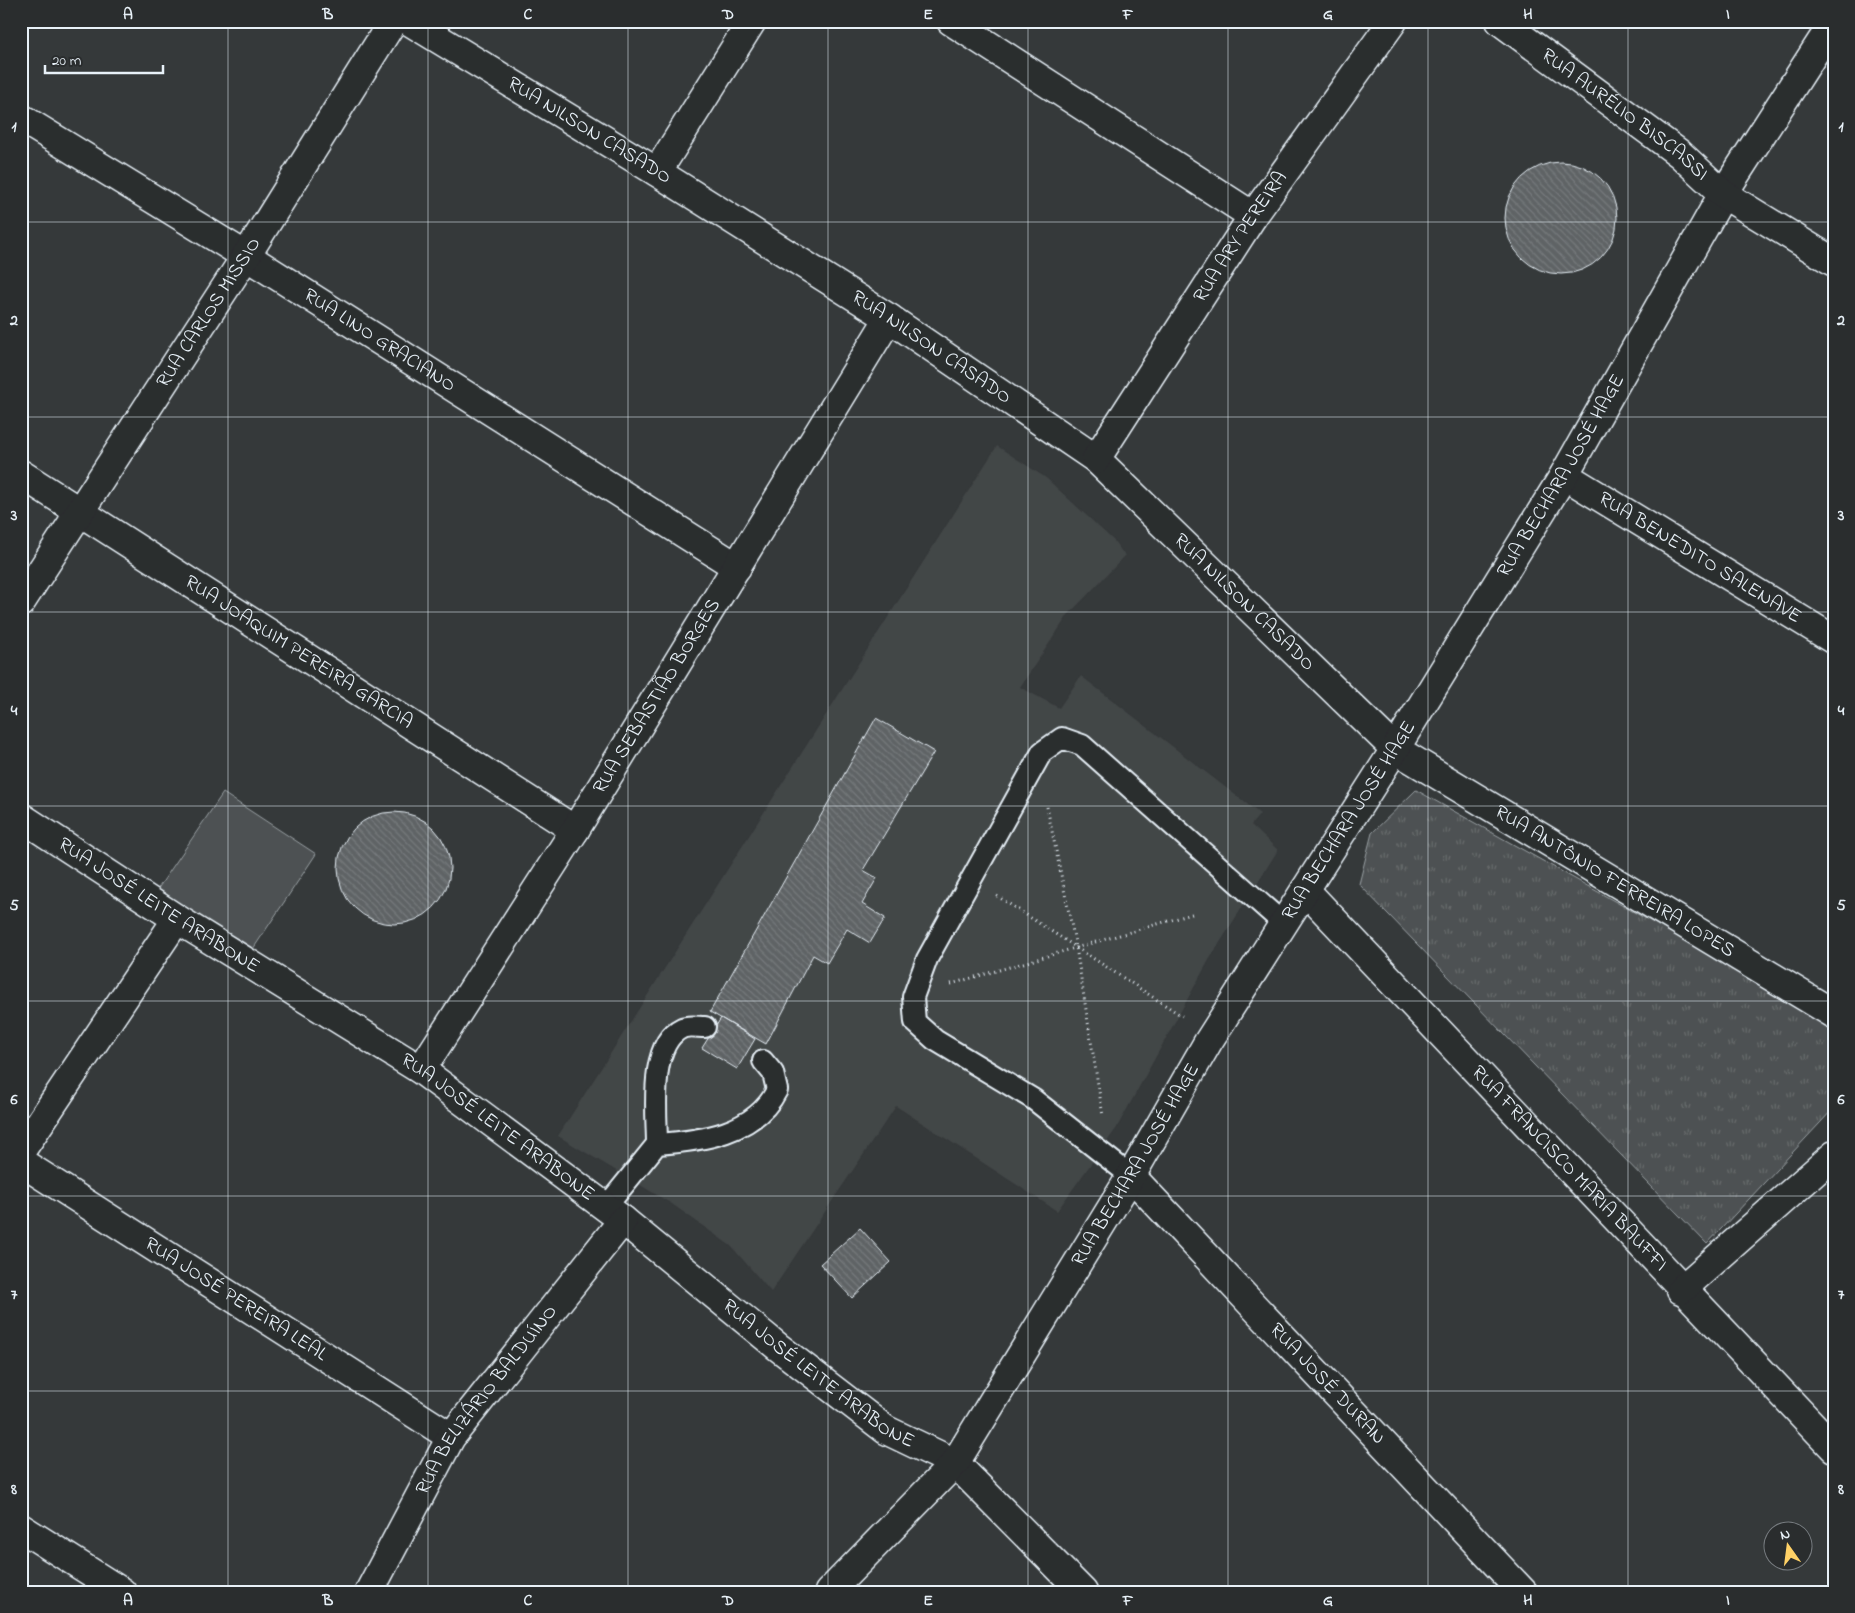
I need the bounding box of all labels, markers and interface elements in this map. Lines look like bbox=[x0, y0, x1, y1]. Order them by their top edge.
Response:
text: A bbox=[123, 3, 133, 27]
text: B bbox=[322, 3, 334, 27]
text: C bbox=[524, 3, 533, 27]
text: D bbox=[721, 3, 734, 27]
text: E bbox=[923, 3, 933, 27]
text: F bbox=[1122, 3, 1134, 27]
text: G bbox=[1323, 3, 1333, 27]
text: H bbox=[1523, 3, 1533, 27]
text: I bbox=[1726, 3, 1730, 27]
street label: RUA AURÉLIO BISCASSI bbox=[1535, 41, 1715, 188]
scale bar bbox=[45, 42, 162, 74]
text: 20 m bbox=[52, 50, 82, 72]
street label: RUA NILSON CASADO bbox=[502, 70, 677, 192]
text: 1 bbox=[11, 115, 17, 139]
text: 1 bbox=[1838, 115, 1844, 139]
street label: RUA ARY PEREIRA bbox=[1186, 165, 1295, 308]
street label: RUA CARLOS MISSIO bbox=[149, 232, 269, 394]
street label: RUA LINO GRACIANO bbox=[298, 281, 461, 400]
street label: RUA NILSON CASADO bbox=[846, 283, 1017, 412]
text: 2 bbox=[9, 309, 18, 333]
text: 2 bbox=[1836, 309, 1845, 333]
street label: RUA BECHARA JOSÉ HAGE bbox=[1490, 369, 1633, 583]
street label: RUA BENEDITO SALENAVE bbox=[1593, 485, 1807, 631]
text: 3 bbox=[10, 504, 18, 528]
text: 3 bbox=[1837, 504, 1845, 528]
street label: RUA NILSON CASADO bbox=[1167, 527, 1321, 678]
street label: RUA JOAQUIM PEREIRA GARCIA bbox=[179, 568, 419, 737]
street label: RUA SEBASTIÃO BORGES bbox=[586, 593, 728, 800]
text: 4 bbox=[10, 699, 18, 723]
text: 4 bbox=[1837, 699, 1845, 723]
street label: RUA BECHARA JOSÉ HAGE bbox=[1275, 715, 1423, 926]
street label: RUA ANTÔNIO FERREIRA LOPES bbox=[1489, 798, 1740, 965]
street label: RUA JOSÉ LEITE ARABONE bbox=[52, 830, 265, 981]
text: 5 bbox=[9, 894, 19, 918]
text: 5 bbox=[1836, 894, 1846, 918]
street label: RUA JOSÉ LEITE ARABONE bbox=[395, 1046, 601, 1209]
street label: RUA BECHARA JOSÉ HAGE bbox=[1064, 1058, 1207, 1272]
street label: RUA FRANCISCO MARIA BAUFFI bbox=[1464, 1059, 1674, 1278]
text: 6 bbox=[9, 1088, 18, 1112]
text: 6 bbox=[1836, 1088, 1845, 1112]
street label: RUA JOSÉ PEREIRA LEAL bbox=[139, 1230, 333, 1369]
text: 7 bbox=[11, 1283, 18, 1307]
text: 7 bbox=[1838, 1283, 1845, 1307]
street label: RUA JOSÉ LEITE ARABONE bbox=[716, 1292, 919, 1456]
street label: RUA BELIZÁRIO BALDUÍNO bbox=[409, 1299, 565, 1500]
street label: RUA JOSÉ DURAN bbox=[1262, 1317, 1392, 1452]
text: 8 bbox=[10, 1478, 17, 1502]
text: 8 bbox=[1837, 1478, 1844, 1502]
north arrow bbox=[1762, 1520, 1812, 1570]
text: N bbox=[1778, 1524, 1792, 1546]
text: A bbox=[123, 1589, 133, 1613]
text: B bbox=[322, 1589, 334, 1613]
text: C bbox=[524, 1589, 533, 1613]
text: D bbox=[721, 1589, 734, 1613]
text: E bbox=[923, 1589, 933, 1613]
text: F bbox=[1122, 1589, 1134, 1613]
text: G bbox=[1323, 1589, 1333, 1613]
text: H bbox=[1523, 1589, 1533, 1613]
text: I bbox=[1726, 1589, 1730, 1613]

